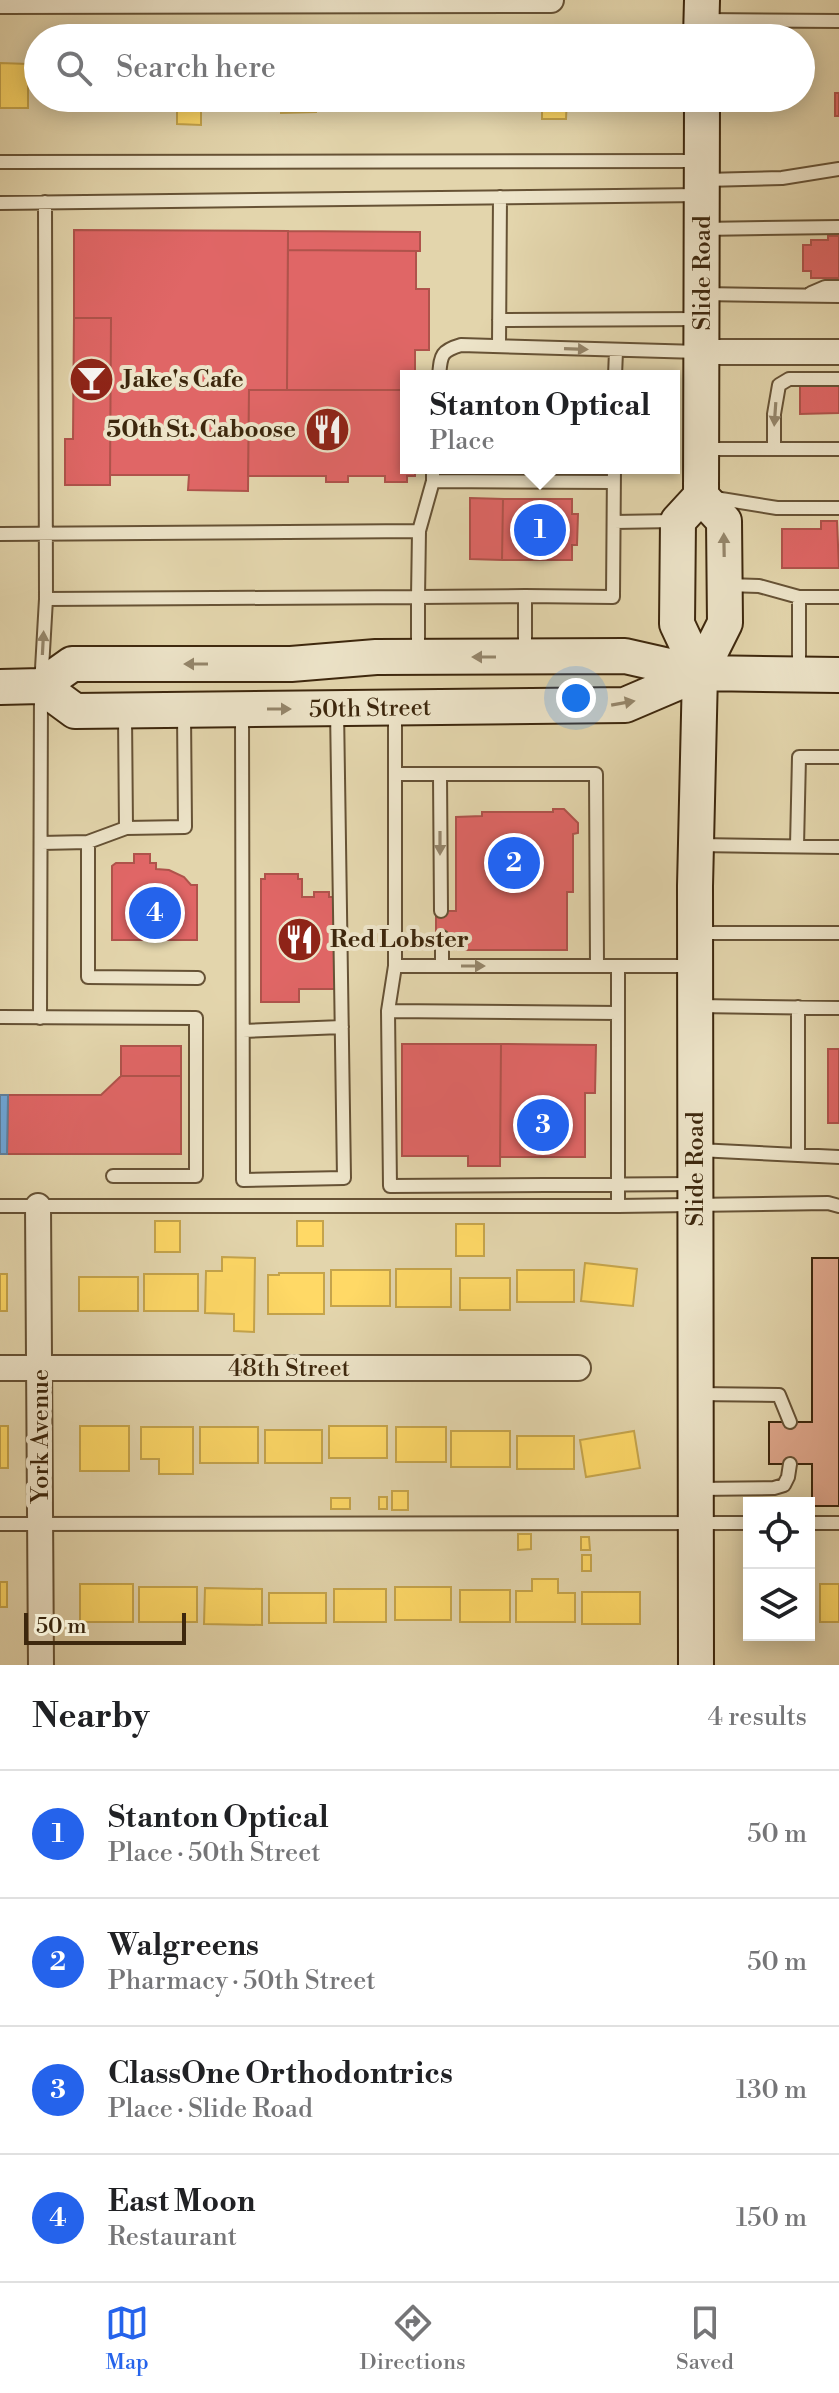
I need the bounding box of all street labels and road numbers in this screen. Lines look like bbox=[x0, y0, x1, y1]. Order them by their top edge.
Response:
street label: Slide Road bbox=[688, 215, 718, 331]
street label: 50th Street bbox=[309, 693, 432, 725]
street label: Slide Road bbox=[681, 1111, 711, 1227]
street label: 48th Street bbox=[228, 1354, 351, 1384]
street label: York Avenue bbox=[26, 1369, 56, 1505]

